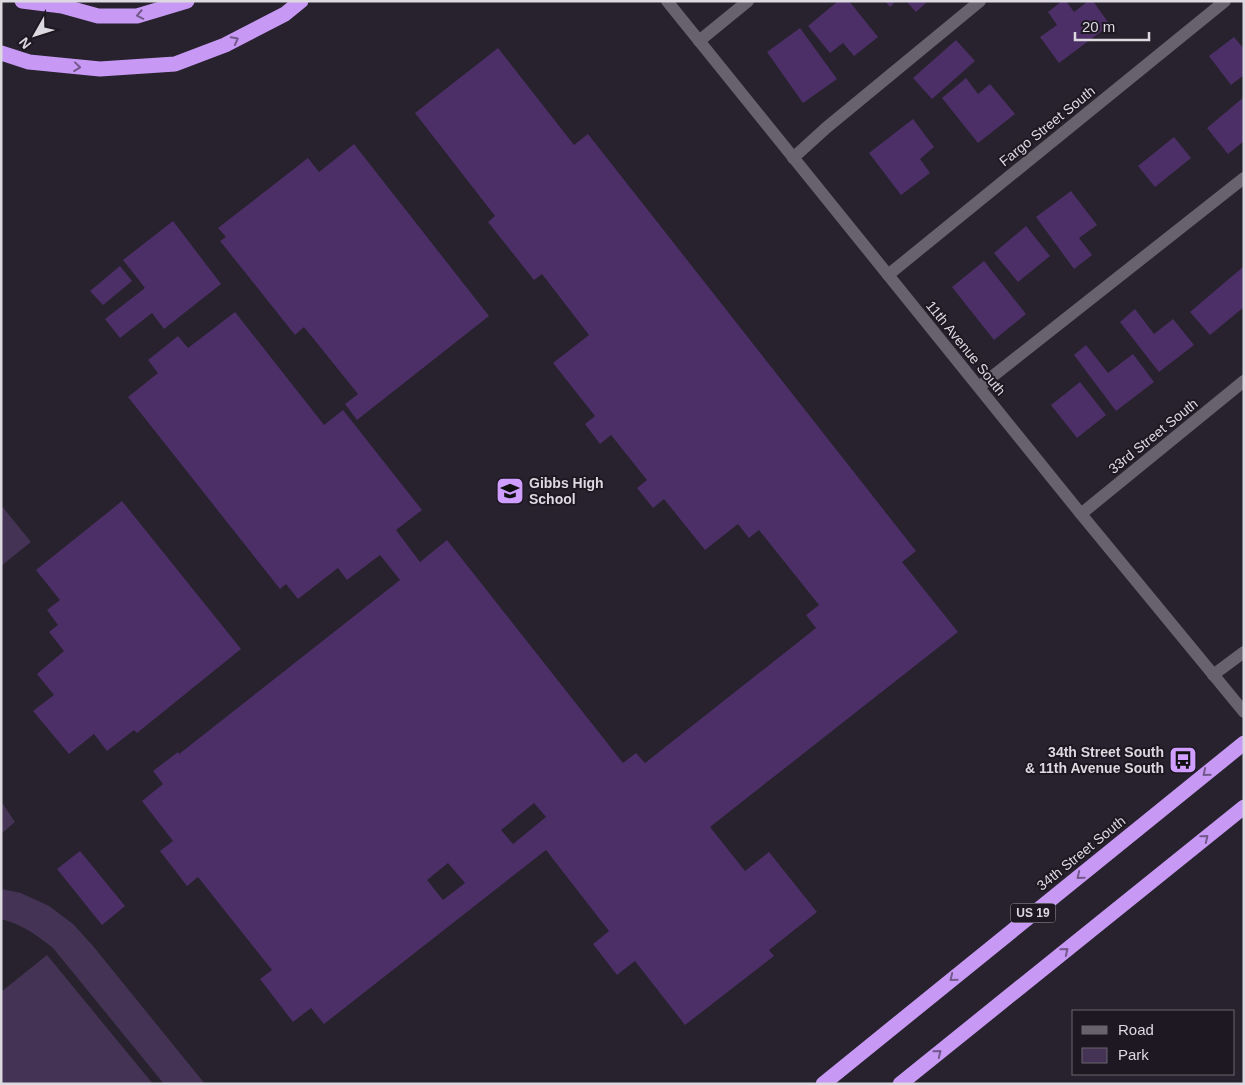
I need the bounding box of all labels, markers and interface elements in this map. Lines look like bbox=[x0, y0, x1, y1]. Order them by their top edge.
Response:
one-way arrow bbox=[135, 9, 144, 19]
north arrow bbox=[10, 10, 60, 60]
scale bar bbox=[1075, 10, 1149, 42]
text: 20 m bbox=[1082, 18, 1115, 35]
text: N bbox=[15, 34, 34, 52]
one-way arrow bbox=[229, 36, 238, 46]
one-way arrow bbox=[73, 61, 81, 72]
street label: Fargo Street South bbox=[996, 83, 1098, 169]
street label: 11th Avenue South bbox=[923, 297, 1009, 399]
street label: 33rd Street South bbox=[1105, 395, 1201, 477]
place label: Gibbs High School bbox=[529, 475, 604, 507]
school or university icon: Gibbs High School bbox=[495, 476, 525, 506]
place label: 34th Street South & 11th Avenue South bbox=[1025, 744, 1164, 776]
bus stop icon: 34th Street South & 11th Avenue South bbox=[1168, 745, 1198, 775]
one-way arrow bbox=[1203, 768, 1212, 776]
street label: 34th Street South bbox=[1034, 812, 1128, 894]
one-way arrow bbox=[1199, 835, 1208, 844]
one-way arrow bbox=[1076, 870, 1085, 879]
road number: US 19 bbox=[1010, 904, 1056, 922]
one-way arrow bbox=[1059, 948, 1068, 957]
one-way arrow bbox=[950, 973, 959, 982]
legend bbox=[1072, 1010, 1235, 1075]
text: Road bbox=[1118, 1021, 1154, 1038]
text: Park bbox=[1118, 1046, 1149, 1063]
one-way arrow bbox=[932, 1051, 941, 1059]

